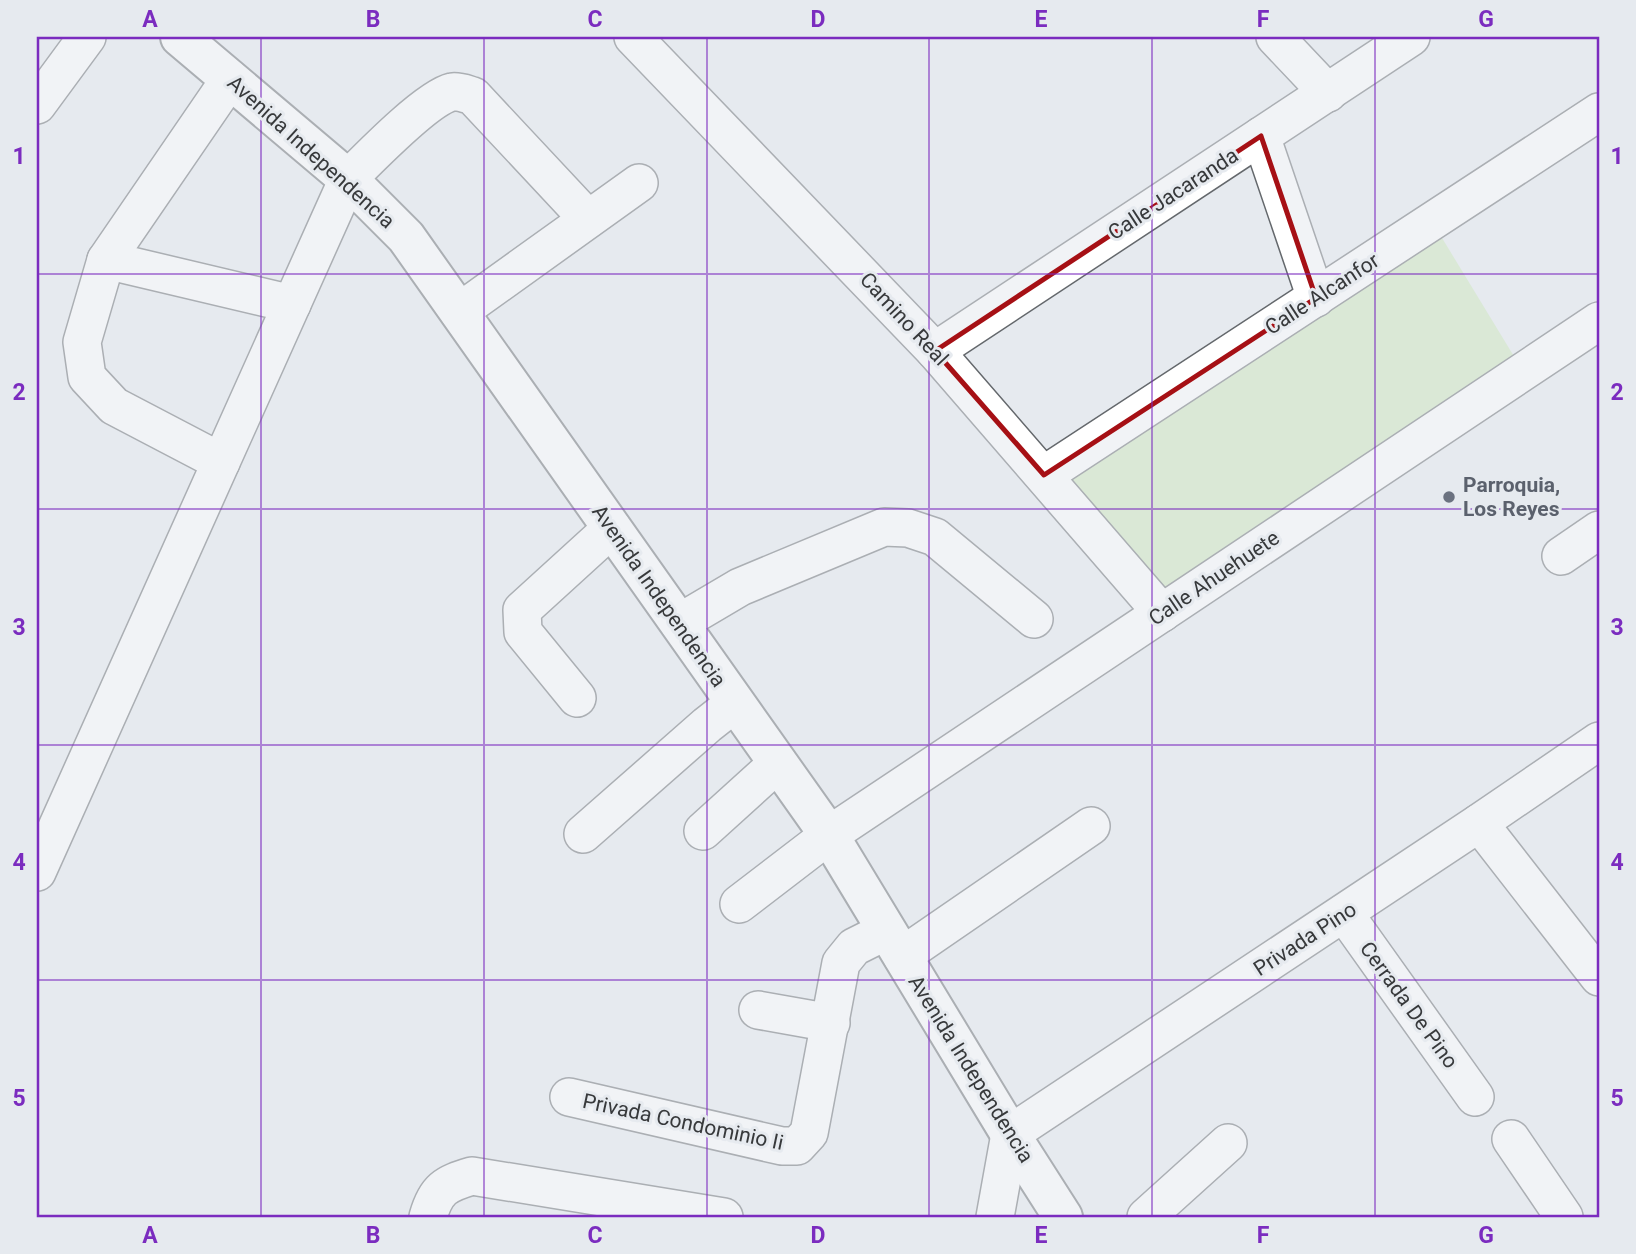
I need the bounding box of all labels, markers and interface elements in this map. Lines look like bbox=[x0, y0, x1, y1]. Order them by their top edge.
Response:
text: A bbox=[142, 6, 158, 33]
text: B bbox=[366, 6, 380, 33]
text: C bbox=[587, 6, 603, 33]
text: D bbox=[811, 6, 825, 33]
text: E bbox=[1035, 6, 1048, 33]
text: F bbox=[1257, 6, 1270, 33]
text: G bbox=[1478, 6, 1494, 33]
street label: Avenida Independencia bbox=[223, 71, 399, 233]
text: 1 bbox=[12, 143, 26, 170]
street label: Calle Jacaranda bbox=[1104, 143, 1242, 245]
text: 1 bbox=[1610, 143, 1624, 170]
street label: Calle Alcanfor bbox=[1261, 248, 1383, 340]
street label: Camino Real bbox=[855, 268, 953, 370]
text: 2 bbox=[12, 379, 26, 406]
text: 2 bbox=[1610, 379, 1624, 406]
place label: Parroquia, Los Reyes bbox=[1463, 473, 1560, 521]
marker: Parroquia, Los Reyes bbox=[1441, 489, 1457, 505]
street label: Avenida Independencia bbox=[587, 500, 731, 692]
street label: Calle Ahuehuete bbox=[1144, 526, 1284, 630]
text: 3 bbox=[12, 614, 26, 641]
text: 3 bbox=[1610, 614, 1624, 641]
text: 4 bbox=[12, 849, 26, 876]
text: 4 bbox=[1610, 849, 1624, 876]
street label: Privada Pino bbox=[1249, 897, 1361, 981]
street label: Cerrada De Pino bbox=[1355, 937, 1463, 1073]
street label: Avenida Independencia bbox=[903, 971, 1039, 1167]
text: 5 bbox=[12, 1085, 26, 1112]
text: 5 bbox=[1610, 1085, 1624, 1112]
street label: Privada Condominio Ii bbox=[580, 1089, 786, 1155]
text: A bbox=[142, 1222, 158, 1249]
text: B bbox=[366, 1222, 380, 1249]
text: C bbox=[587, 1222, 603, 1249]
text: D bbox=[811, 1222, 825, 1249]
text: E bbox=[1035, 1222, 1048, 1249]
text: F bbox=[1257, 1222, 1270, 1249]
text: G bbox=[1478, 1222, 1494, 1249]

